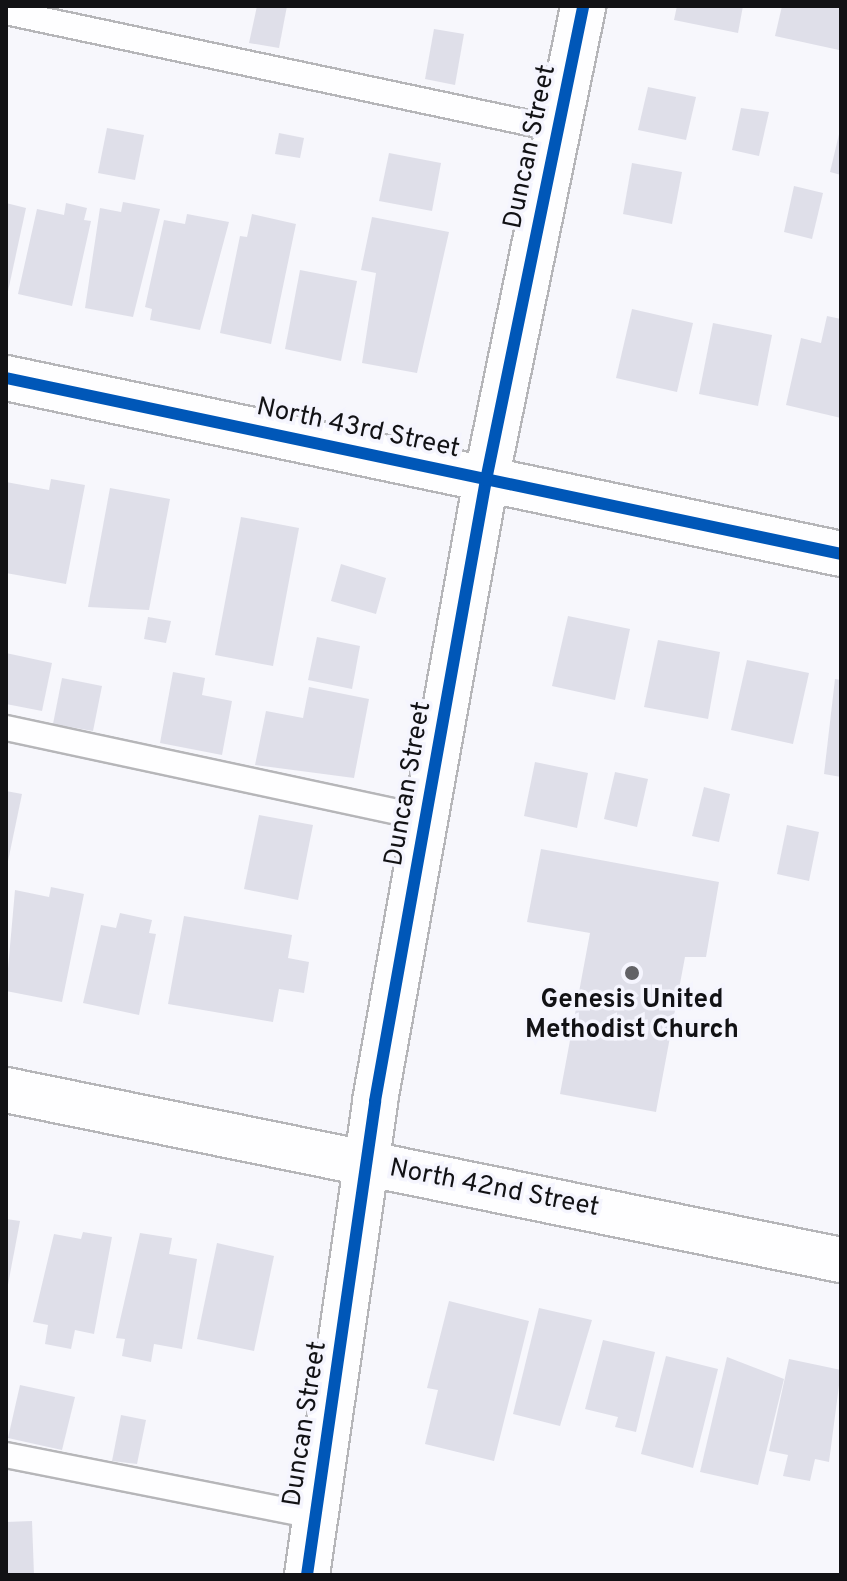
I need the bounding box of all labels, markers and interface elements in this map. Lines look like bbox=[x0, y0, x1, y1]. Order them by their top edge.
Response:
street label: Duncan Street bbox=[498, 62, 564, 232]
street label: North 43rd Street bbox=[254, 392, 462, 466]
street label: Duncan Street bbox=[379, 699, 439, 869]
marker: Genesis United Methodist Church bbox=[623, 964, 641, 982]
place label: Genesis United Methodist Church bbox=[525, 985, 739, 1046]
street label: North 42nd Street bbox=[387, 1153, 601, 1225]
street label: Duncan Street bbox=[278, 1339, 334, 1509]

